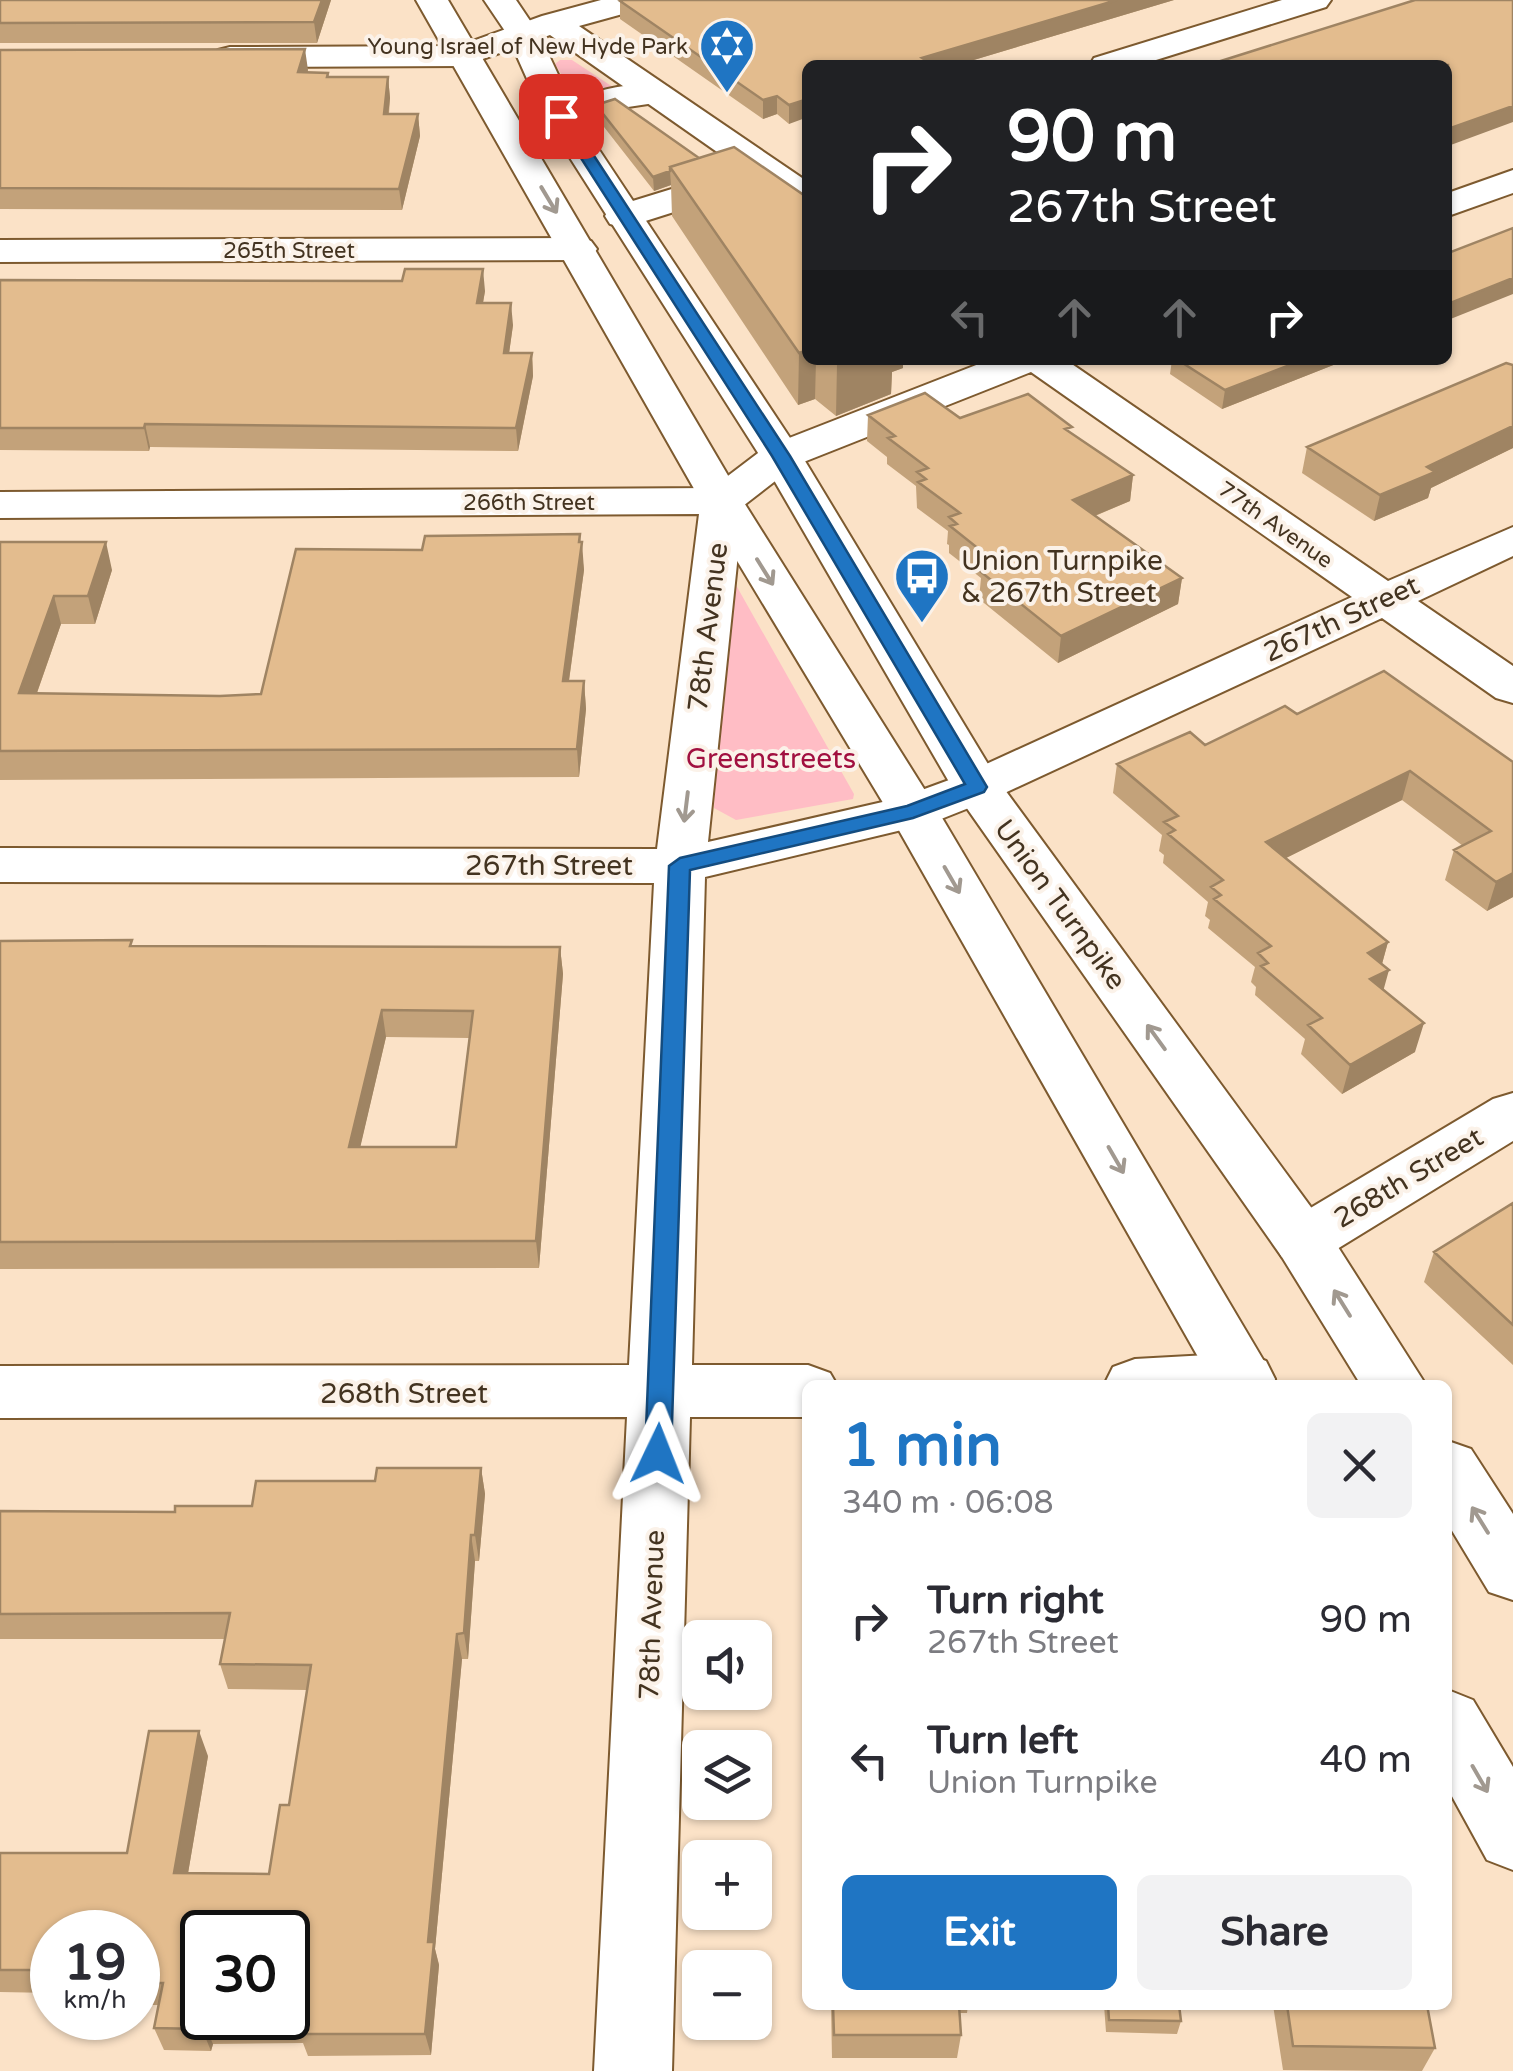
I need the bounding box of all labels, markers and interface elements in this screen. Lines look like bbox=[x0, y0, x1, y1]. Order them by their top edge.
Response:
synagogue icon: Young Israel of New Hyde Park bbox=[697, 16, 757, 95]
place label: Young Israel of New Hyde Park bbox=[367, 34, 688, 60]
pin bbox=[519, 74, 604, 159]
icon: arrive bbox=[534, 89, 589, 144]
text: 90 m bbox=[1007, 96, 1177, 180]
icon: right bbox=[842, 100, 972, 230]
text: 267th Street bbox=[1007, 181, 1277, 235]
one-way arrow bbox=[539, 185, 559, 214]
street label: 265th Street bbox=[223, 238, 355, 264]
icon: left bbox=[942, 290, 997, 345]
icon: ahead bbox=[1047, 290, 1102, 345]
icon: ahead bbox=[1152, 290, 1207, 345]
icon: right bbox=[1257, 290, 1312, 345]
street label: 77th Avenue bbox=[1213, 476, 1338, 574]
street label: 266th Street bbox=[463, 490, 595, 516]
street label: 78th Avenue bbox=[681, 540, 735, 714]
place label: Union Turnpike & 267th Street bbox=[961, 544, 1163, 610]
bus stop icon: Union Turnpike & 267th Street bbox=[892, 546, 952, 625]
one-way arrow bbox=[755, 557, 776, 586]
street label: 267th Street bbox=[1258, 568, 1425, 670]
park label: Greenstreets bbox=[686, 742, 856, 776]
one-way arrow bbox=[676, 790, 695, 822]
street label: Union Turnpike bbox=[987, 813, 1133, 996]
street label: 267th Street bbox=[465, 849, 633, 883]
one-way arrow bbox=[942, 865, 962, 894]
one-way arrow bbox=[1146, 1023, 1167, 1051]
street label: 268th Street bbox=[1328, 1120, 1489, 1236]
one-way arrow bbox=[1106, 1145, 1126, 1174]
one-way arrow bbox=[1332, 1289, 1353, 1318]
street label: 268th Street bbox=[320, 1377, 488, 1411]
position arrow bbox=[606, 1402, 710, 1506]
text: 1 min bbox=[842, 1410, 1002, 1482]
button: close bbox=[1307, 1413, 1412, 1518]
text: 340 m · 06:08 bbox=[842, 1484, 1054, 1522]
one-way arrow bbox=[1470, 1506, 1491, 1534]
street label: 78th Avenue bbox=[632, 1529, 672, 1701]
text: Turn right bbox=[927, 1578, 1104, 1624]
icon: right bbox=[842, 1593, 897, 1648]
text: 90 m bbox=[1320, 1597, 1412, 1643]
map controls bbox=[682, 1620, 772, 2040]
button: sound bbox=[682, 1620, 772, 1710]
text: 267th Street bbox=[927, 1624, 1119, 1662]
text: Turn left bbox=[927, 1718, 1078, 1764]
button: layers bbox=[682, 1730, 772, 1820]
icon: left bbox=[842, 1733, 897, 1788]
text: 40 m bbox=[1320, 1737, 1412, 1783]
text: Union Turnpike bbox=[927, 1764, 1158, 1802]
one-way arrow bbox=[1470, 1764, 1490, 1793]
button: + bbox=[682, 1840, 772, 1930]
button: Exit bbox=[842, 1875, 1117, 1990]
button: Share bbox=[1137, 1875, 1412, 1990]
speed limit sign: 30 bbox=[180, 1910, 310, 2040]
text: 19 bbox=[64, 1933, 126, 1993]
button: − bbox=[682, 1950, 772, 2040]
text: km/h bbox=[64, 1985, 126, 2015]

